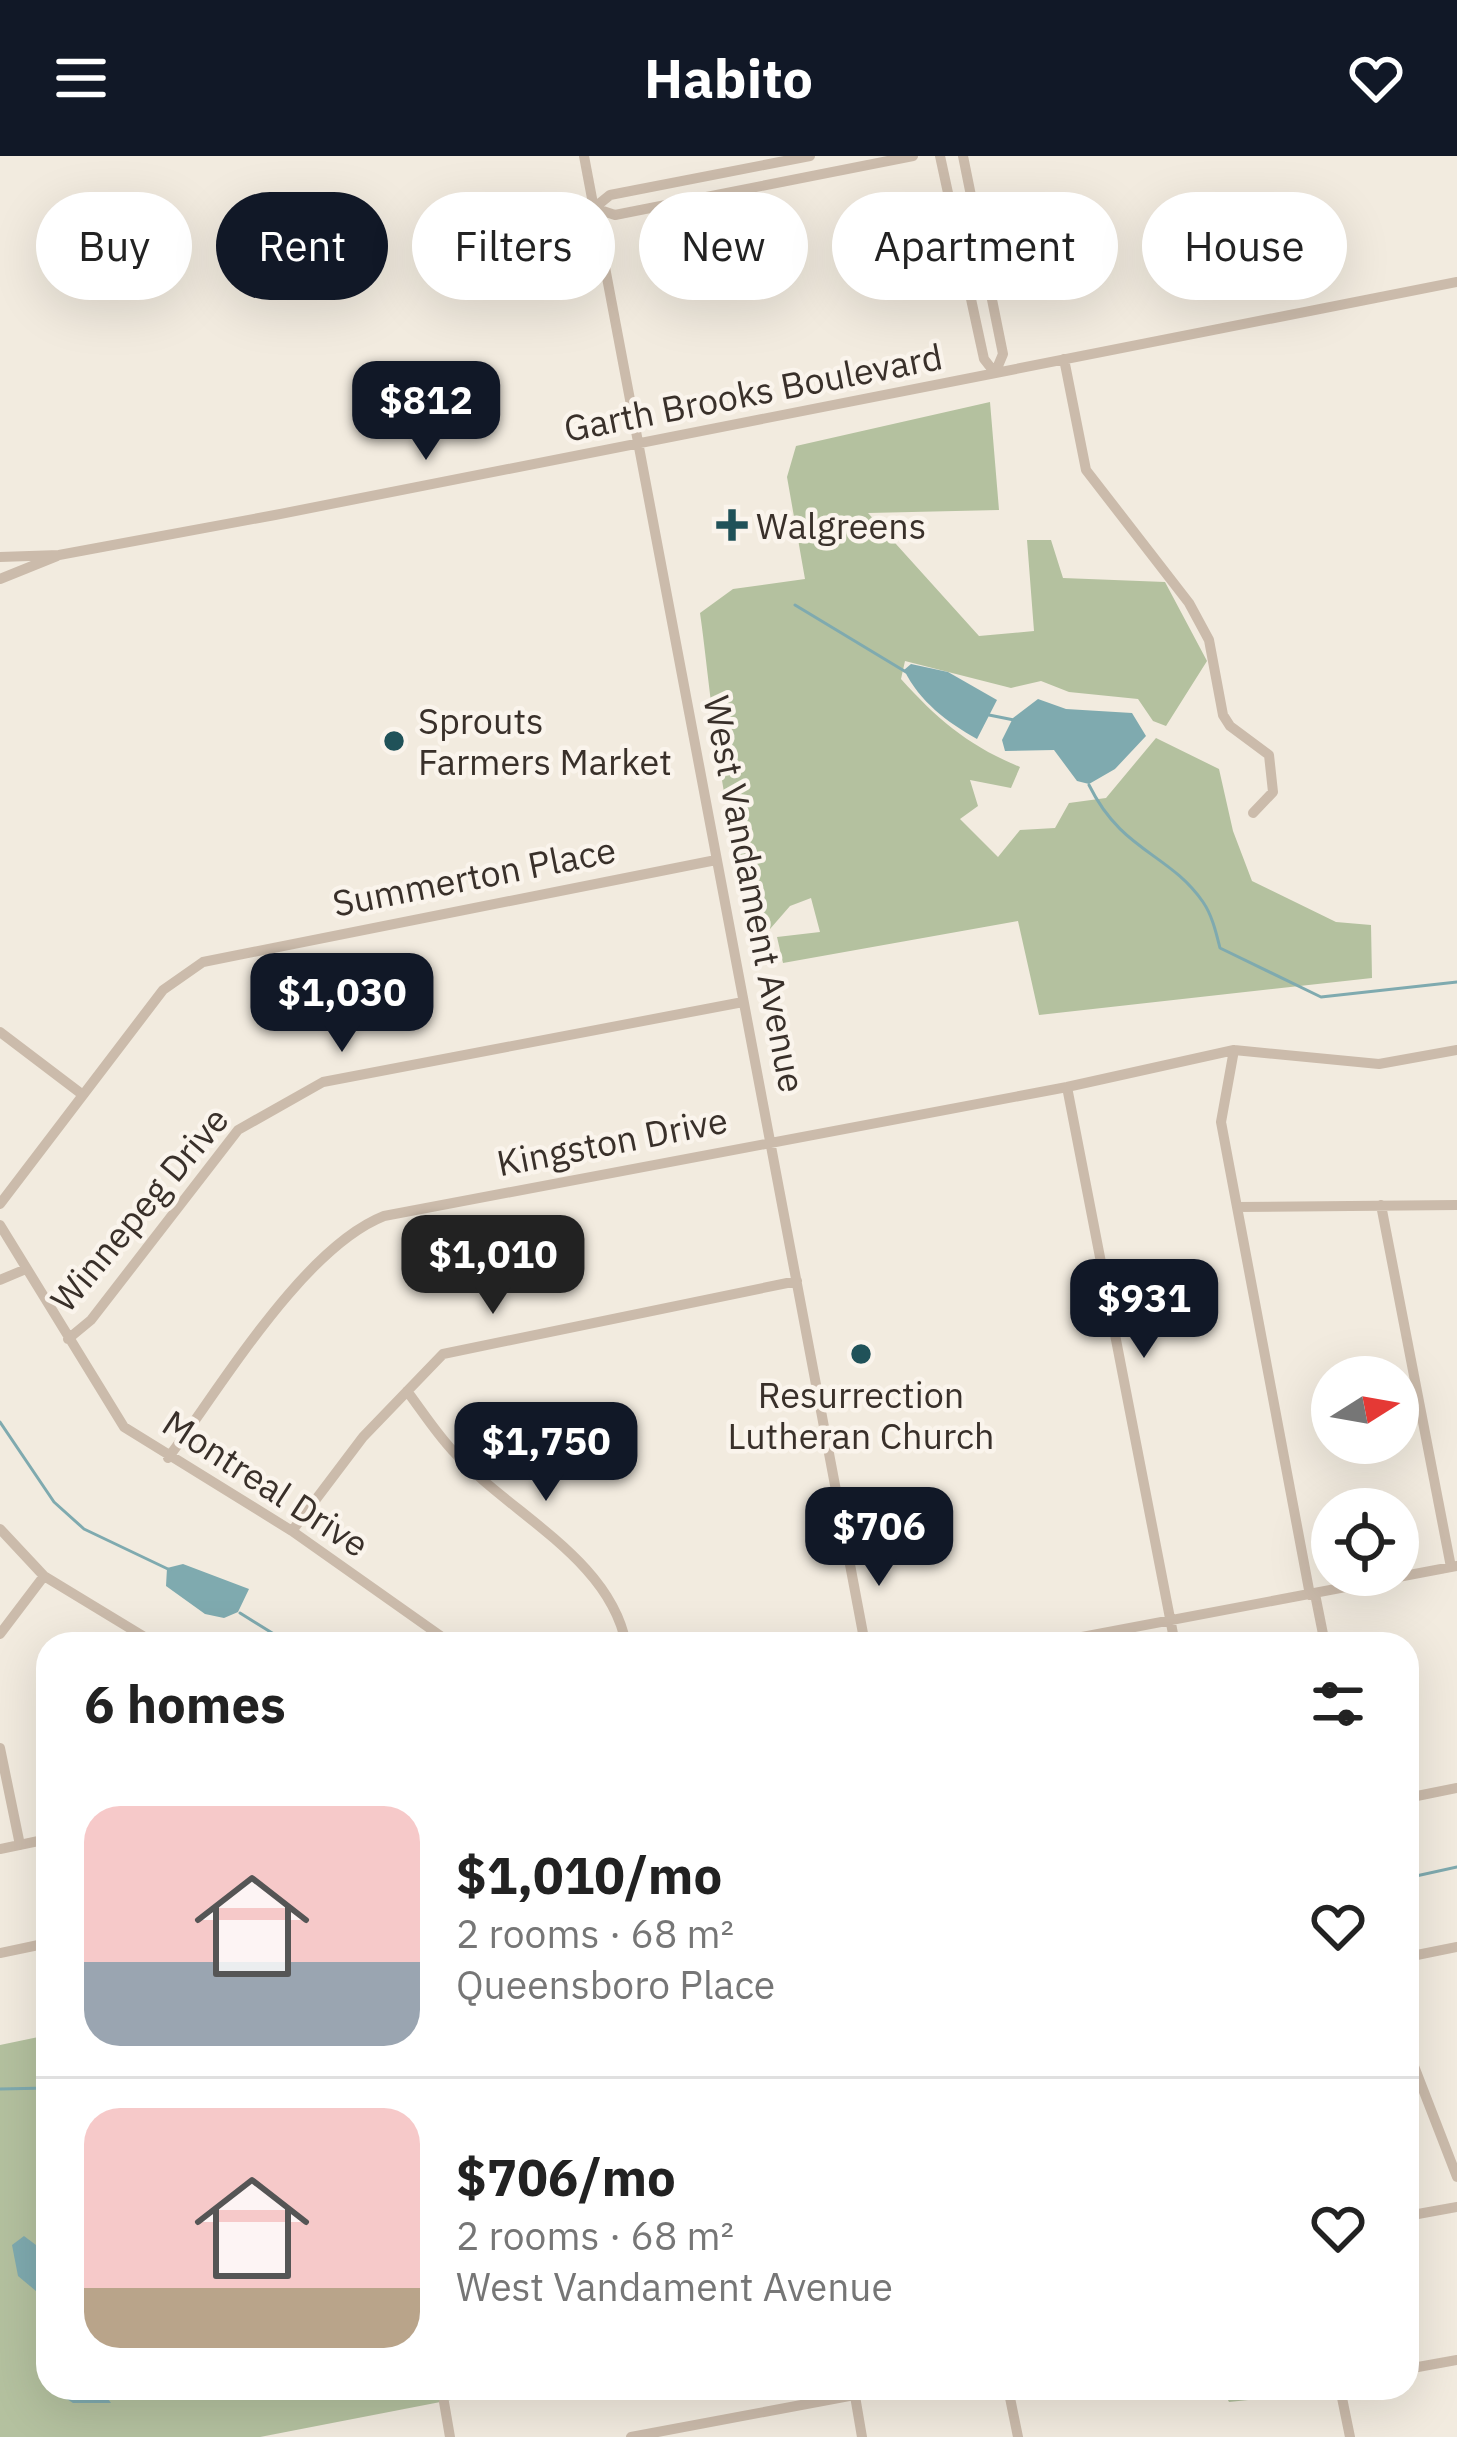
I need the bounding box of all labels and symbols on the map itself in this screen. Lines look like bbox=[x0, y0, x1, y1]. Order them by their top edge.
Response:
street label: Garth Brooks Boulevard bbox=[560, 332, 946, 452]
pin: $812 bbox=[355, 361, 497, 463]
place label: Walgreens bbox=[756, 502, 926, 549]
marker: Walgreens bbox=[719, 512, 745, 538]
street label: West Vandament Avenue bbox=[693, 692, 817, 1096]
place label: Sprouts Farmers Market bbox=[418, 697, 672, 785]
marker: Sprouts Farmers Market bbox=[381, 728, 407, 754]
street label: Summerton Place bbox=[328, 826, 620, 926]
pin: $1,030 bbox=[244, 953, 440, 1055]
street label: Kingston Drive bbox=[493, 1096, 731, 1186]
street label: Winnepeg Drive bbox=[40, 1097, 238, 1321]
pin: $1,010 bbox=[395, 1215, 591, 1317]
pin: $931 bbox=[1073, 1259, 1215, 1361]
marker: Resurrection Lutheran Church bbox=[848, 1341, 874, 1367]
north arrow bbox=[1311, 1356, 1419, 1464]
place label: Resurrection Lutheran Church bbox=[727, 1371, 995, 1459]
street label: Montreal Drive bbox=[154, 1399, 378, 1567]
pin: $1,750 bbox=[448, 1402, 644, 1504]
pin: $706 bbox=[808, 1487, 950, 1589]

